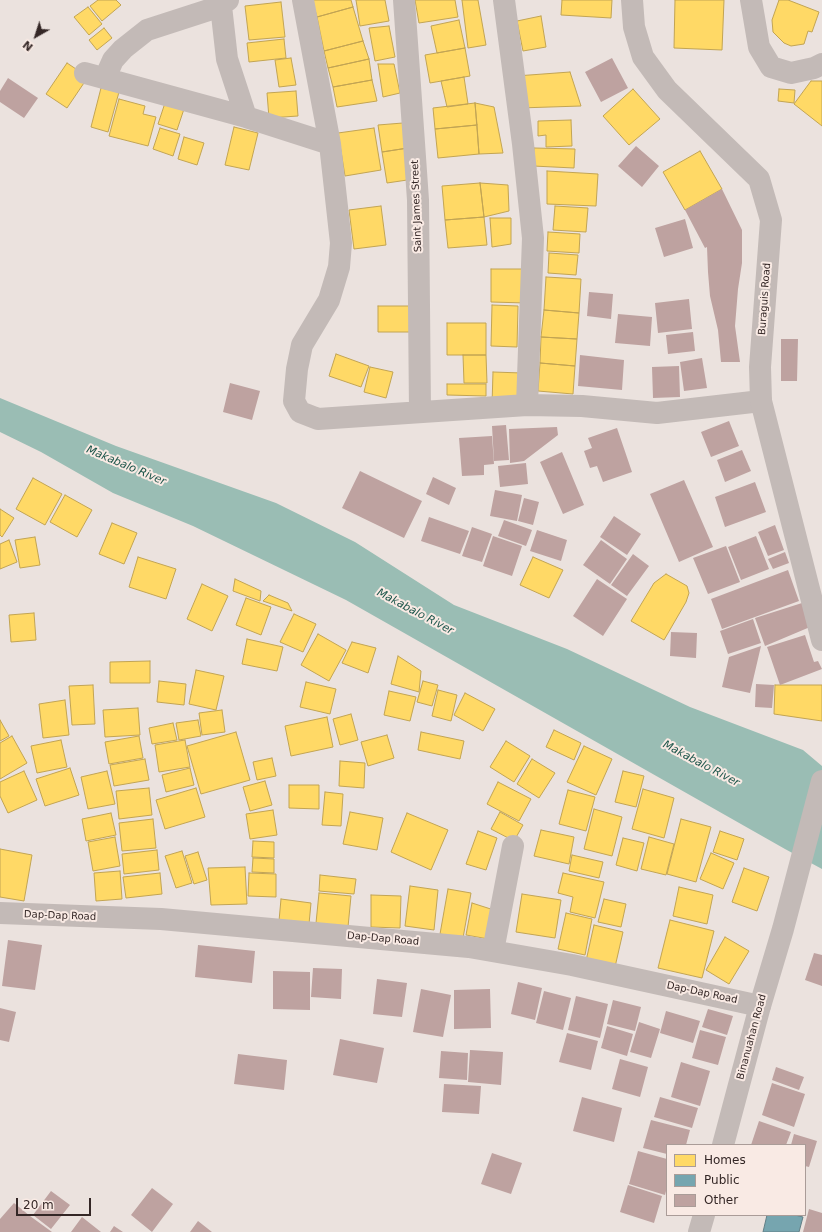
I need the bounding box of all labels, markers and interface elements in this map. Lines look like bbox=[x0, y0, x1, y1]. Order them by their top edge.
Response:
north arrow bbox=[16, 16, 56, 56]
text: N bbox=[20, 38, 36, 54]
street label: Saint James Street bbox=[409, 160, 425, 252]
street label: Buraguis Road bbox=[756, 262, 774, 336]
water label: Makabalo River bbox=[84, 443, 168, 489]
water label: Makabalo River bbox=[374, 586, 456, 638]
water label: Makabalo River bbox=[660, 738, 742, 790]
street label: Dap-Dap Road bbox=[24, 909, 96, 923]
street label: Dap-Dap Road bbox=[346, 930, 420, 948]
street label: Dap-Dap Road bbox=[665, 980, 739, 1006]
street label: Binanuahan Road bbox=[735, 993, 769, 1081]
legend bbox=[666, 1144, 806, 1216]
text: Homes bbox=[704, 1153, 746, 1167]
text: Public bbox=[704, 1173, 740, 1187]
scale bar bbox=[18, 1190, 93, 1216]
text: Other bbox=[704, 1193, 738, 1207]
text: 20 m bbox=[23, 1198, 54, 1212]

